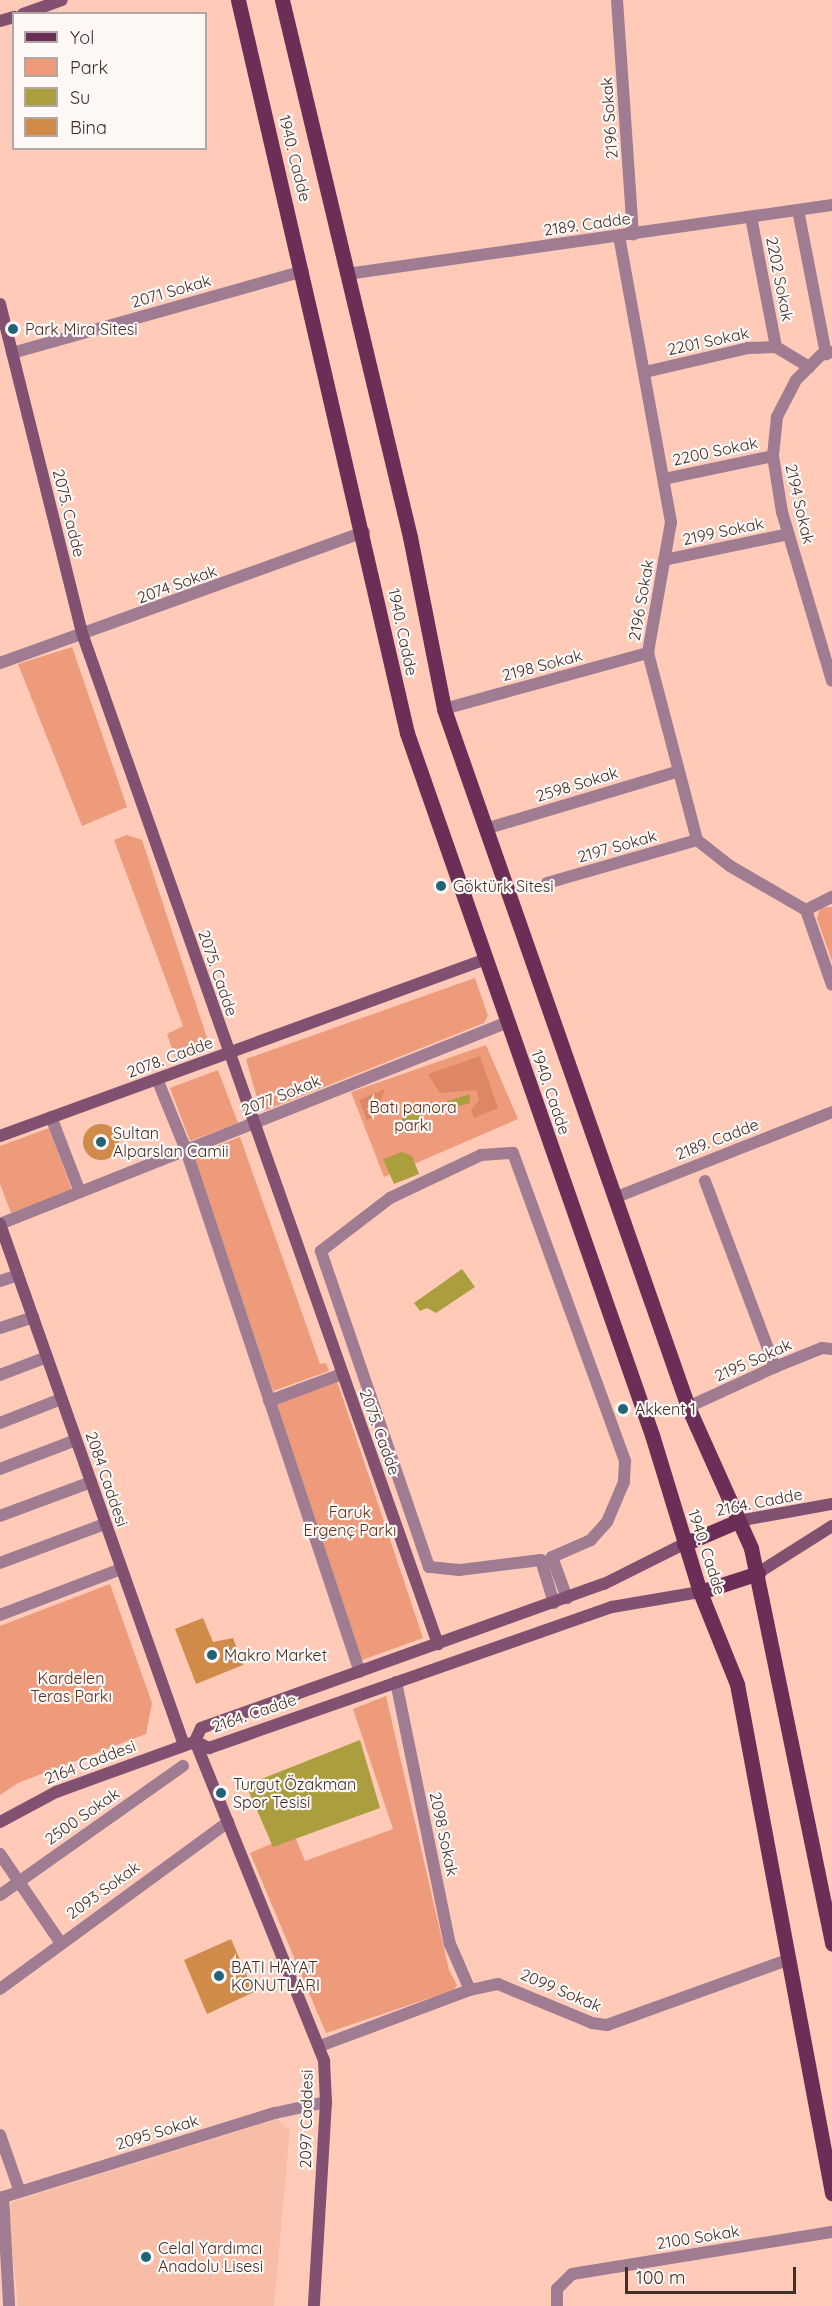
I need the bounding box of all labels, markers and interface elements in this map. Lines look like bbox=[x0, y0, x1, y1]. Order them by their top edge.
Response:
legend bbox=[12, 12, 207, 150]
text: Yol bbox=[70, 26, 94, 49]
text: Park bbox=[70, 56, 108, 79]
street label: 2196 Sokak bbox=[597, 76, 621, 160]
text: Su bbox=[70, 86, 90, 109]
street label: 1940. Cadde bbox=[275, 113, 315, 203]
text: Bina bbox=[70, 116, 107, 139]
street label: 2189. Cadde bbox=[542, 208, 632, 240]
street label: 2202 Sokak bbox=[762, 235, 798, 323]
street label: 2071 Sokak bbox=[129, 270, 213, 312]
place label: Park Mira Sitesi bbox=[25, 319, 138, 339]
marker: Park Mira Sitesi bbox=[6, 322, 20, 336]
street label: 2201 Sokak bbox=[665, 323, 751, 359]
street label: 2200 Sokak bbox=[671, 433, 759, 469]
street label: 2194 Sokak bbox=[781, 462, 819, 546]
street label: 2075. Cadde bbox=[49, 467, 89, 559]
street label: 2199 Sokak bbox=[681, 513, 765, 549]
street label: 2196 Sokak bbox=[624, 558, 658, 642]
street label: 2074 Sokak bbox=[135, 561, 219, 607]
street label: 1940. Cadde bbox=[384, 587, 422, 677]
street label: 2198 Sokak bbox=[500, 645, 584, 685]
street label: 2598 Sokak bbox=[534, 762, 620, 806]
street label: 2197 Sokak bbox=[575, 826, 659, 866]
place label: Göktürk Sitesi bbox=[453, 876, 554, 896]
marker: Göktürk Sitesi bbox=[434, 879, 448, 893]
street label: 2075. Cadde bbox=[194, 927, 242, 1019]
street label: 2078. Cadde bbox=[124, 1033, 216, 1081]
street label: 1940. Cadde bbox=[527, 1047, 575, 1137]
street label: 2077 Sokak bbox=[239, 1070, 323, 1120]
park label: Batı panora parkı bbox=[369, 1097, 457, 1135]
street label: 2189. Cadde bbox=[673, 1114, 761, 1164]
place label: Sultan Alparslan Camii bbox=[113, 1123, 229, 1161]
marker: Sultan Alparslan Camii bbox=[94, 1135, 108, 1149]
street label: 2195 Sokak bbox=[712, 1335, 794, 1385]
street label: 2075. Cadde bbox=[356, 1386, 404, 1478]
place label: Akkent 1 bbox=[635, 1399, 696, 1419]
marker: Akkent 1 bbox=[616, 1402, 630, 1416]
street label: 2084 Caddesi bbox=[82, 1429, 132, 1529]
street label: 2164. Cadde bbox=[714, 1484, 804, 1520]
park label: Faruk Ergenç Parkı bbox=[304, 1502, 396, 1540]
street label: 1940. Cadde bbox=[684, 1507, 730, 1597]
place label: Makro Market bbox=[224, 1645, 327, 1665]
marker: Makro Market bbox=[205, 1648, 219, 1662]
park label: Kardelen Teras Parkı bbox=[30, 1668, 112, 1706]
street label: 2164. Cadde bbox=[209, 1690, 299, 1736]
street label: 2164 Caddesi bbox=[42, 1736, 138, 1788]
place label: Turgut Özakman Spor Tesisi bbox=[233, 1774, 356, 1812]
street label: 2500 Sokak bbox=[41, 1783, 123, 1849]
marker: Turgut Özakman Spor Tesisi bbox=[214, 1786, 228, 1800]
street label: 2098 Sokak bbox=[426, 1790, 462, 1878]
street label: 2093 Sokak bbox=[63, 1857, 143, 1923]
place label: BATI HAYAT KONUTLARI bbox=[231, 1957, 320, 1995]
street label: 2099 Sokak bbox=[518, 1964, 604, 2016]
marker: BATI HAYAT KONUTLARI bbox=[212, 1969, 226, 1983]
street label: 2097 Caddesi bbox=[296, 2069, 316, 2169]
street label: 2095 Sokak bbox=[113, 2110, 201, 2154]
street label: 2100 Sokak bbox=[655, 2221, 741, 2253]
place label: Celal Yardımcı Anadolu Lisesi bbox=[158, 2238, 263, 2276]
marker: Celal Yardımcı Anadolu Lisesi bbox=[139, 2250, 153, 2264]
scale bar bbox=[628, 2255, 799, 2293]
text: 100 m bbox=[636, 2266, 685, 2289]

